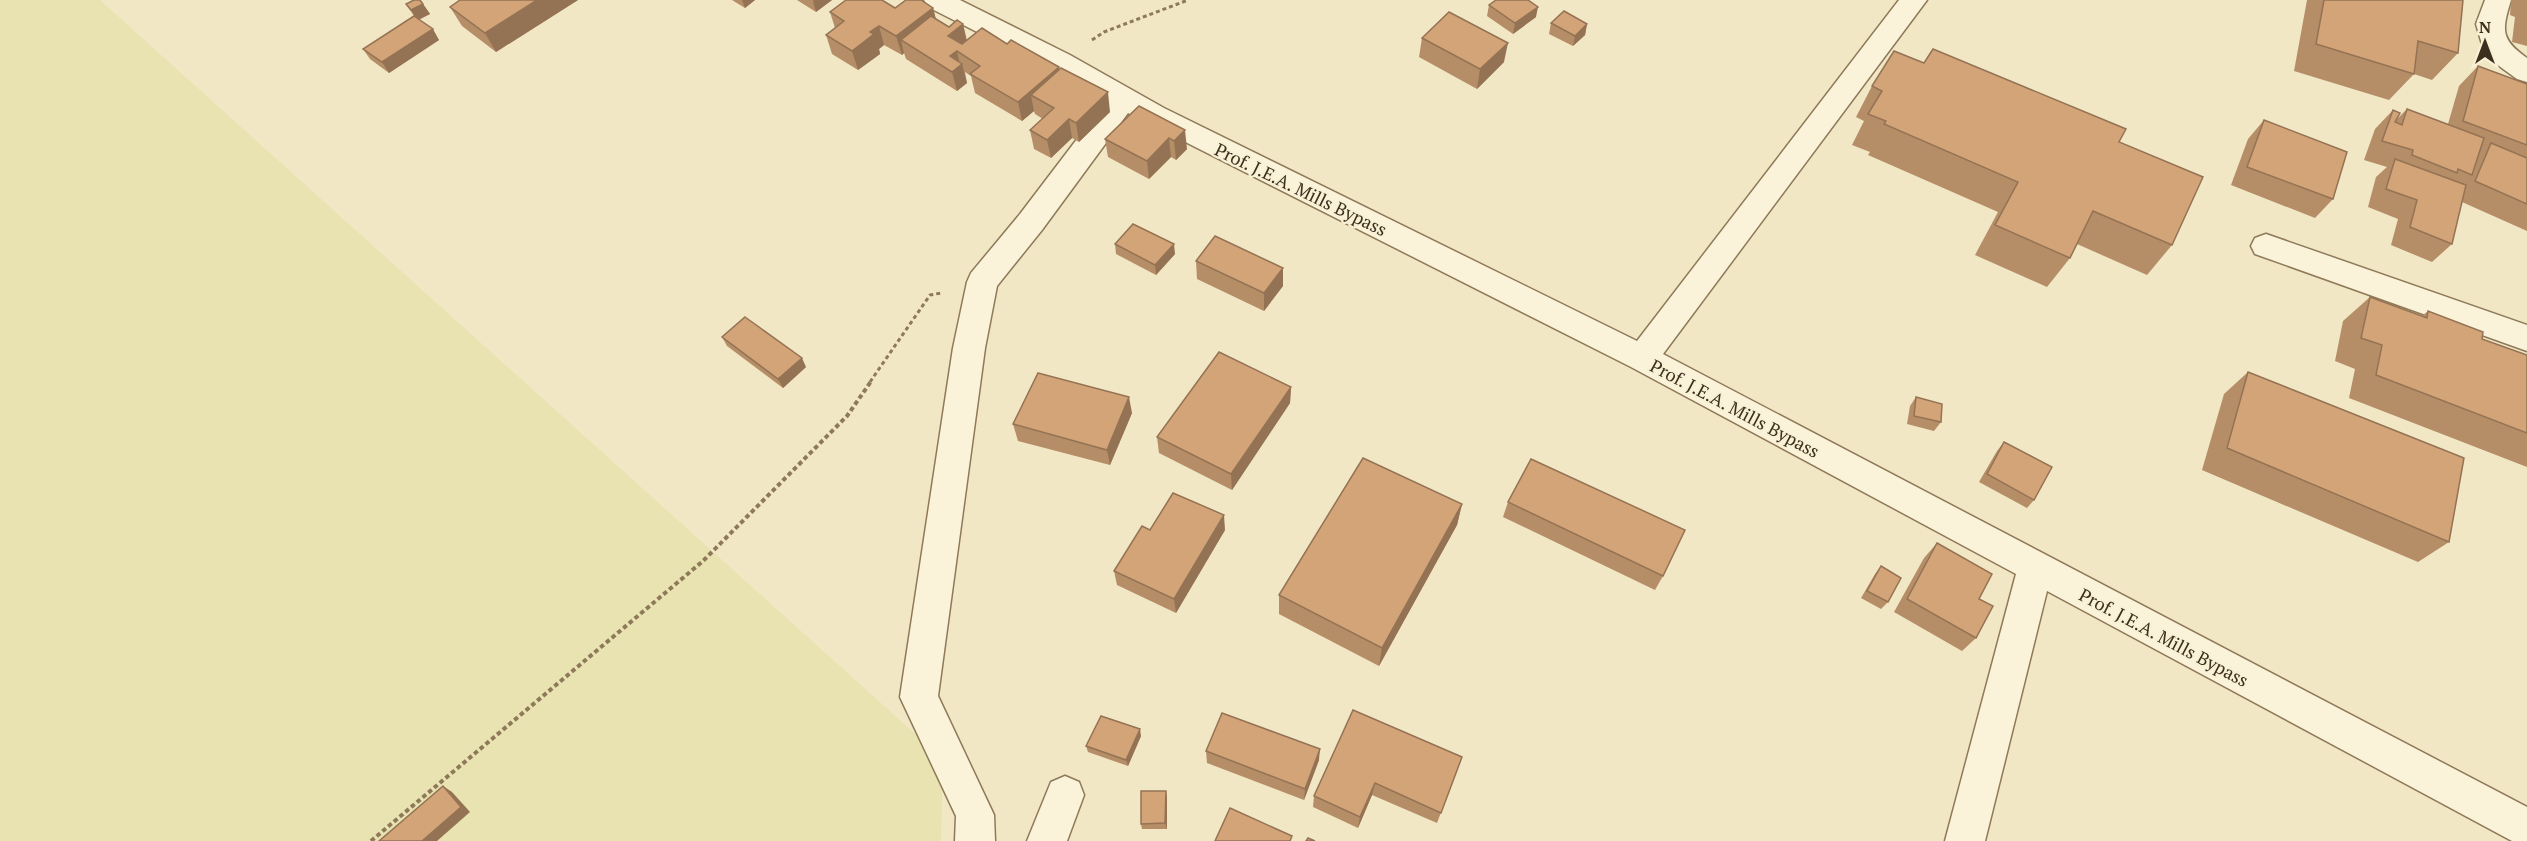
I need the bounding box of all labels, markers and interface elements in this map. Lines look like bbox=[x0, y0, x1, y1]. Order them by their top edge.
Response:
north arrow bbox=[2455, 12, 2515, 72]
text: N bbox=[2479, 16, 2491, 38]
street label: Prof. J.E.A. Mills Bypass bbox=[1211, 137, 1391, 241]
street label: Prof. J.E.A. Mills Bypass bbox=[1646, 353, 1824, 463]
street label: Prof. J.E.A. Mills Bypass bbox=[2075, 582, 2253, 692]

